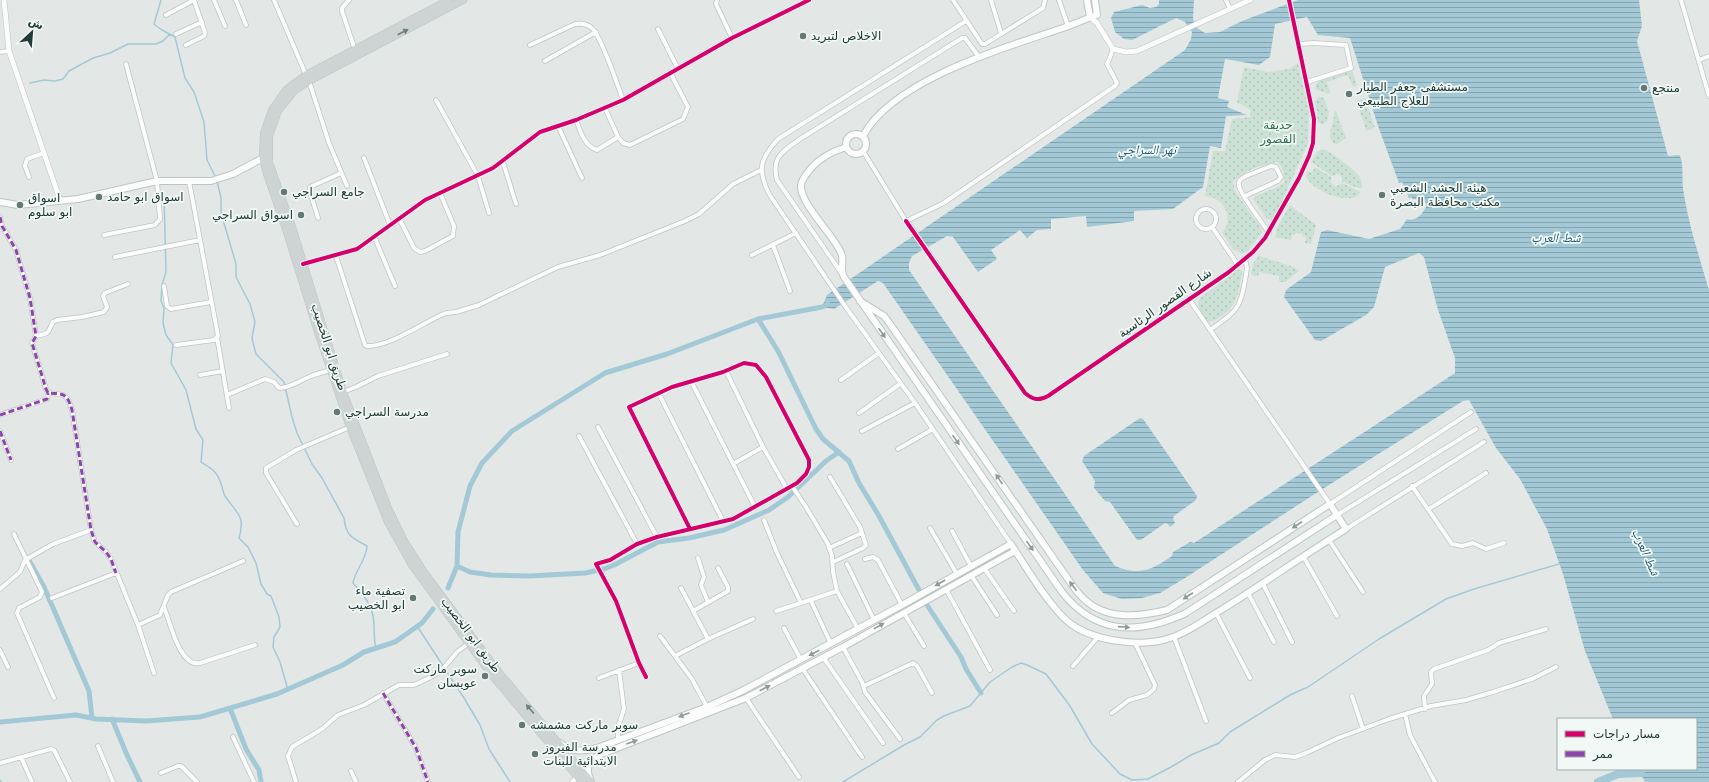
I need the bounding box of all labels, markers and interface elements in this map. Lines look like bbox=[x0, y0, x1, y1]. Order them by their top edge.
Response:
north arrow bbox=[12, 12, 52, 52]
text: ش bbox=[26, 14, 46, 33]
one-way arrow bbox=[397, 29, 409, 35]
place label: الاخلاص لتبريد bbox=[811, 29, 881, 44]
marker: الاخلاص لتبريد bbox=[798, 31, 808, 41]
place label: مستشفى جعفر الطيار للعلاج الطبيعي bbox=[1356, 80, 1468, 108]
place label: منتجع bbox=[1652, 81, 1680, 95]
marker: منتجع bbox=[1639, 83, 1649, 93]
marker: مستشفى جعفر الطيار للعلاج الطبيعي bbox=[1344, 89, 1354, 99]
park label: حديقة القصور bbox=[1259, 118, 1296, 147]
water label: نهر السراجي bbox=[1118, 142, 1178, 160]
place label: هيئة الحشد الشعبي مكتب محافظة البصرة bbox=[1390, 181, 1500, 210]
place label: جامع السراجي bbox=[292, 185, 365, 200]
marker: جامع السراجي bbox=[279, 187, 289, 197]
place label: اسواق ابو حامد bbox=[107, 190, 184, 205]
marker: هيئة الحشد الشعبي مكتب محافظة البصرة bbox=[1377, 190, 1387, 200]
place label: اسواق ابو سلوم bbox=[28, 191, 72, 220]
marker: اسواق ابو حامد bbox=[94, 192, 104, 202]
marker: اسواق ابو سلوم bbox=[15, 200, 25, 210]
place label: اسواق السراجي bbox=[212, 208, 293, 223]
marker: اسواق السراجي bbox=[296, 210, 306, 220]
water label: شط العرب bbox=[1531, 230, 1581, 245]
street label: شارع القصور الرئاسية bbox=[1116, 266, 1215, 341]
street label: طريق ابو الخصيب bbox=[307, 302, 350, 393]
one-way arrow bbox=[878, 328, 886, 338]
place label: مدرسة السراجي bbox=[345, 405, 429, 420]
marker: مدرسة السراجي bbox=[332, 407, 342, 417]
one-way arrow bbox=[952, 434, 960, 445]
one-way arrow bbox=[995, 474, 1003, 484]
one-way arrow bbox=[1291, 522, 1303, 529]
water label: شط العرب bbox=[1629, 526, 1663, 578]
one-way arrow bbox=[1026, 541, 1034, 552]
one-way arrow bbox=[934, 580, 946, 587]
one-way arrow bbox=[1069, 581, 1077, 591]
place label: تصفية ماء ابو الخصيب bbox=[348, 584, 405, 613]
marker: تصفية ماء ابو الخصيب bbox=[408, 593, 418, 603]
one-way arrow bbox=[1182, 593, 1194, 600]
street label: طريق ابو الخصيب bbox=[437, 595, 504, 676]
one-way arrow bbox=[874, 623, 885, 630]
one-way arrow bbox=[1118, 623, 1130, 630]
one-way arrow bbox=[808, 649, 820, 656]
place label: سوبر ماركت عويسان bbox=[414, 662, 477, 691]
marker: سوبر ماركت عويسان bbox=[480, 671, 490, 681]
one-way arrow bbox=[759, 685, 771, 691]
one-way arrow bbox=[525, 704, 534, 715]
one-way arrow bbox=[678, 712, 690, 718]
place label: سوبر ماركت مشمشه bbox=[530, 718, 638, 733]
legend bbox=[1557, 718, 1697, 770]
marker: سوبر ماركت مشمشه bbox=[517, 720, 527, 730]
text: مسار دراجات bbox=[1593, 727, 1660, 742]
one-way arrow bbox=[626, 739, 638, 745]
place label: مدرسة الفيروز الابتدائية للبنات bbox=[542, 740, 617, 768]
text: ممر bbox=[1592, 747, 1613, 762]
marker: مدرسة الفيروز الابتدائية للبنات bbox=[530, 749, 540, 759]

